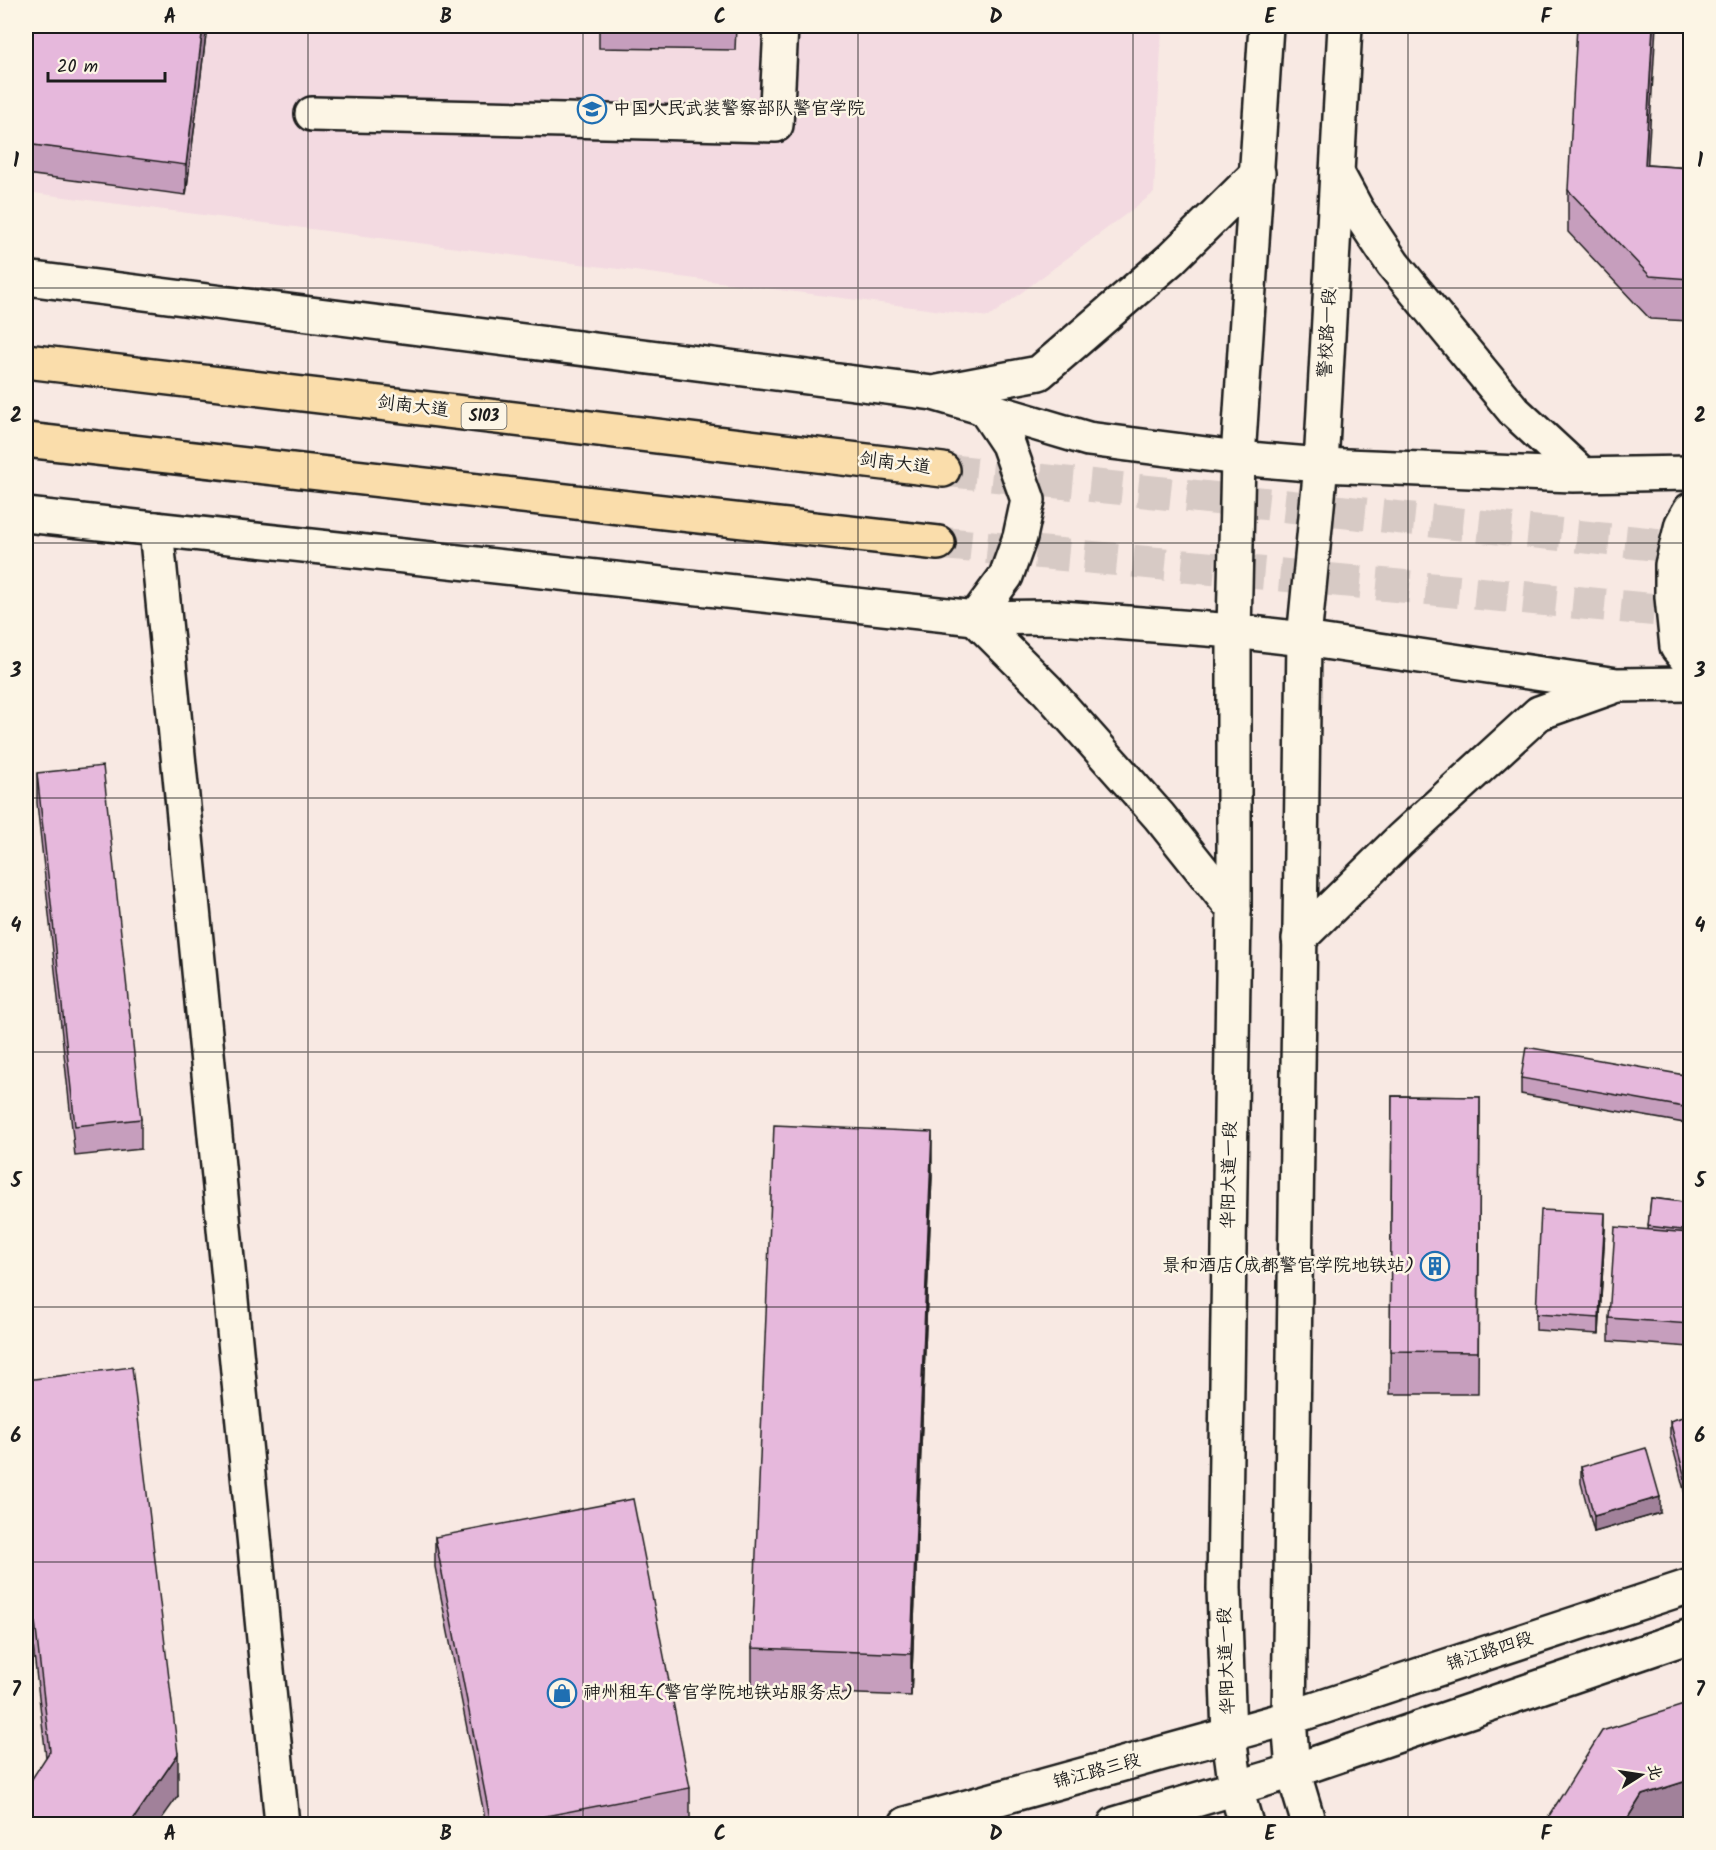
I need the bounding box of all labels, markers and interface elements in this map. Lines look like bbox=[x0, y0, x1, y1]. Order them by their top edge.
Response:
text: A bbox=[164, 2, 176, 34]
text: B bbox=[440, 2, 452, 34]
text: C bbox=[714, 2, 726, 34]
text: D bbox=[989, 2, 1003, 34]
text: E bbox=[1264, 2, 1276, 34]
text: F bbox=[1541, 2, 1553, 34]
scale bar bbox=[48, 45, 165, 83]
text: 20 m bbox=[57, 53, 98, 82]
school or university icon: 中国人民武装警察部队警官学院 bbox=[576, 93, 608, 125]
place label: 中国人民武装警察部队警官学院 bbox=[613, 95, 865, 124]
text: 1 bbox=[13, 146, 19, 178]
text: 1 bbox=[1697, 146, 1703, 178]
street label: 警校路一段 bbox=[1311, 287, 1345, 379]
street label: 剑南大道 bbox=[376, 388, 450, 426]
text: 2 bbox=[10, 401, 22, 433]
text: 2 bbox=[1694, 401, 1706, 433]
road number: S103 bbox=[462, 403, 506, 429]
street label: 剑南大道 bbox=[858, 445, 932, 483]
text: 3 bbox=[10, 656, 22, 688]
text: 3 bbox=[1694, 656, 1706, 688]
text: 4 bbox=[11, 911, 22, 943]
text: 4 bbox=[1695, 911, 1706, 943]
street label: 华阳大道一段 bbox=[1215, 1121, 1245, 1229]
text: 5 bbox=[10, 1166, 23, 1198]
text: 5 bbox=[1694, 1166, 1707, 1198]
building icon: 景和酒店(成都警官学院地铁站) bbox=[1419, 1250, 1451, 1282]
place label: 景和酒店(成都警官学院地铁站) bbox=[1162, 1252, 1414, 1281]
text: 6 bbox=[11, 1421, 22, 1453]
text: 6 bbox=[1695, 1421, 1706, 1453]
street label: 华阳大道一段 bbox=[1211, 1607, 1243, 1715]
street label: 锦江路四段 bbox=[1443, 1624, 1537, 1680]
text: 7 bbox=[11, 1675, 21, 1707]
text: 7 bbox=[1695, 1675, 1705, 1707]
shop icon: 神州租车(警官学院地铁站服务点) bbox=[546, 1677, 578, 1709]
place label: 神州租车(警官学院地铁站服务点) bbox=[583, 1679, 853, 1708]
north arrow bbox=[1611, 1745, 1671, 1805]
street label: 锦江路三段 bbox=[1050, 1746, 1144, 1798]
text: 北 bbox=[1640, 1762, 1668, 1783]
text: A bbox=[164, 1819, 176, 1850]
text: B bbox=[440, 1819, 452, 1850]
text: C bbox=[714, 1819, 726, 1850]
text: D bbox=[989, 1819, 1003, 1850]
text: E bbox=[1264, 1819, 1276, 1850]
text: F bbox=[1541, 1819, 1553, 1850]

